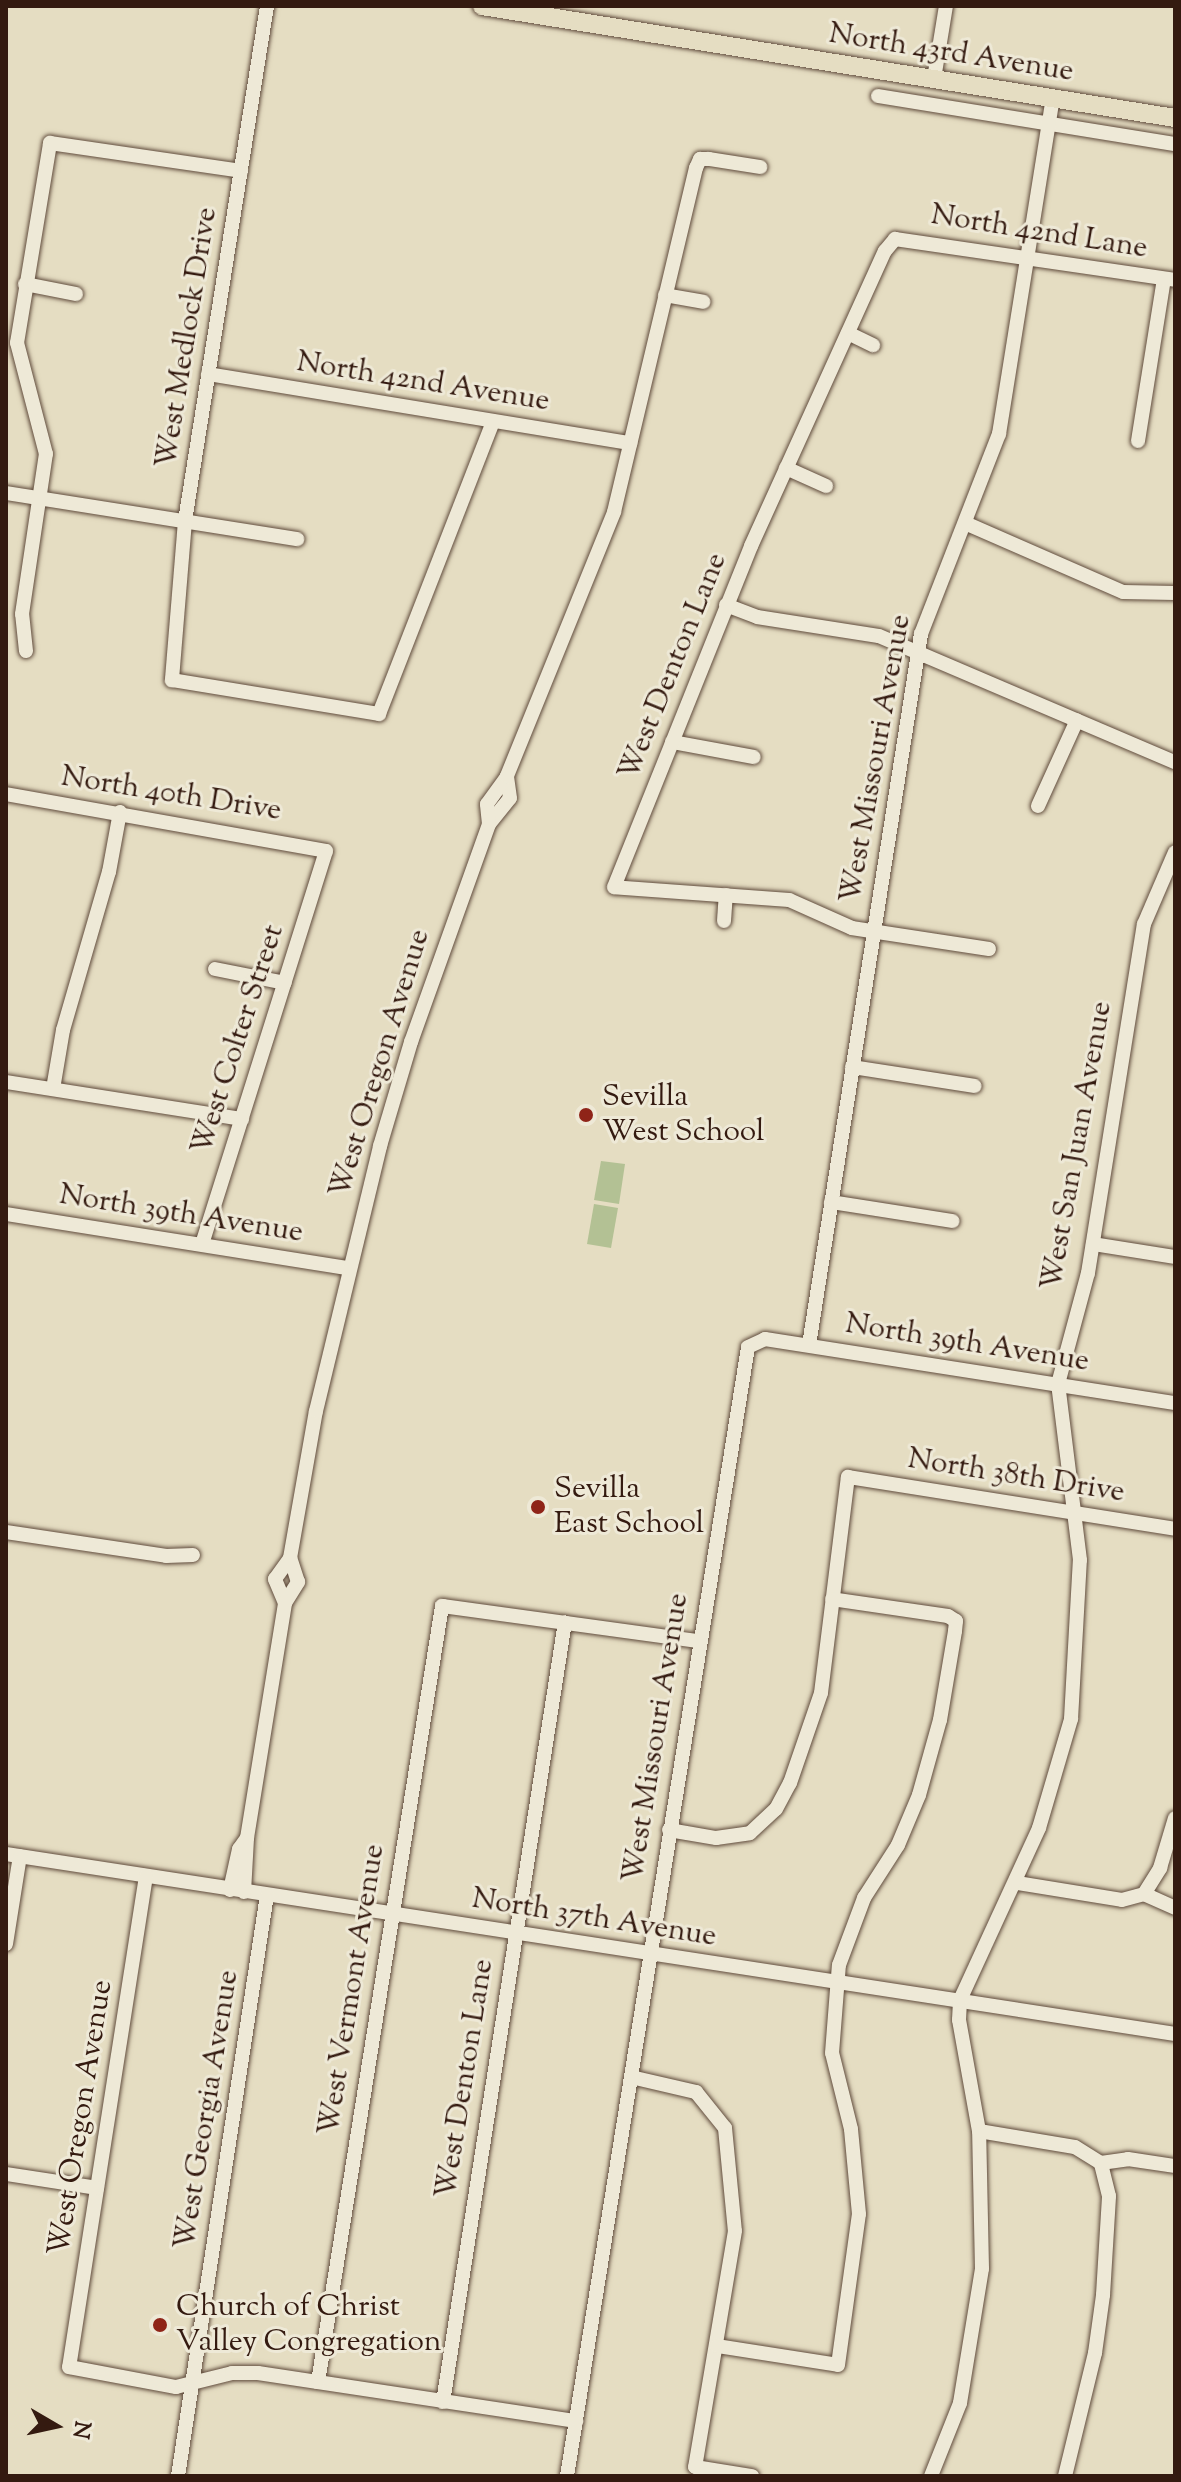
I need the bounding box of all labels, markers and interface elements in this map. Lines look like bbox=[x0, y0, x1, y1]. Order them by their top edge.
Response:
street label: North 43rd Avenue bbox=[826, 17, 1076, 91]
street label: North 42nd Lane bbox=[928, 198, 1150, 268]
street label: West Medlock Drive bbox=[150, 205, 226, 471]
street label: North 42nd Avenue bbox=[294, 345, 552, 421]
street label: West Denton Lane bbox=[612, 548, 736, 786]
street label: West Missouri Avenue bbox=[834, 612, 920, 906]
street label: North 40th Drive bbox=[58, 760, 284, 830]
street label: West Colter Street bbox=[185, 920, 293, 1160]
street label: West Oregon Avenue bbox=[323, 925, 439, 1203]
street label: West San Juan Avenue bbox=[1035, 999, 1121, 1293]
place label: Sevilla West School bbox=[602, 1080, 764, 1150]
marker: Sevilla West School bbox=[577, 1106, 595, 1124]
street label: North 39th Avenue bbox=[57, 1178, 305, 1252]
street label: North 39th Avenue bbox=[843, 1307, 1091, 1381]
street label: North 38th Drive bbox=[905, 1442, 1127, 1512]
place label: Sevilla East School bbox=[554, 1472, 704, 1542]
marker: Sevilla East School bbox=[529, 1498, 547, 1516]
street label: West Missouri Avenue bbox=[616, 1591, 698, 1885]
street label: West Vermont Avenue bbox=[312, 1842, 394, 2138]
street label: North 37th Avenue bbox=[469, 1882, 719, 1956]
street label: West Denton Lane bbox=[429, 1957, 503, 2201]
street label: West Georgia Avenue bbox=[168, 1968, 248, 2252]
street label: West Oregon Avenue bbox=[42, 1977, 122, 2259]
place label: Church of Christ Valley Congregation bbox=[176, 2290, 442, 2360]
marker: Church of Christ Valley Congregation bbox=[151, 2316, 169, 2334]
north arrow bbox=[16, 2386, 96, 2466]
text: N bbox=[63, 2419, 97, 2441]

